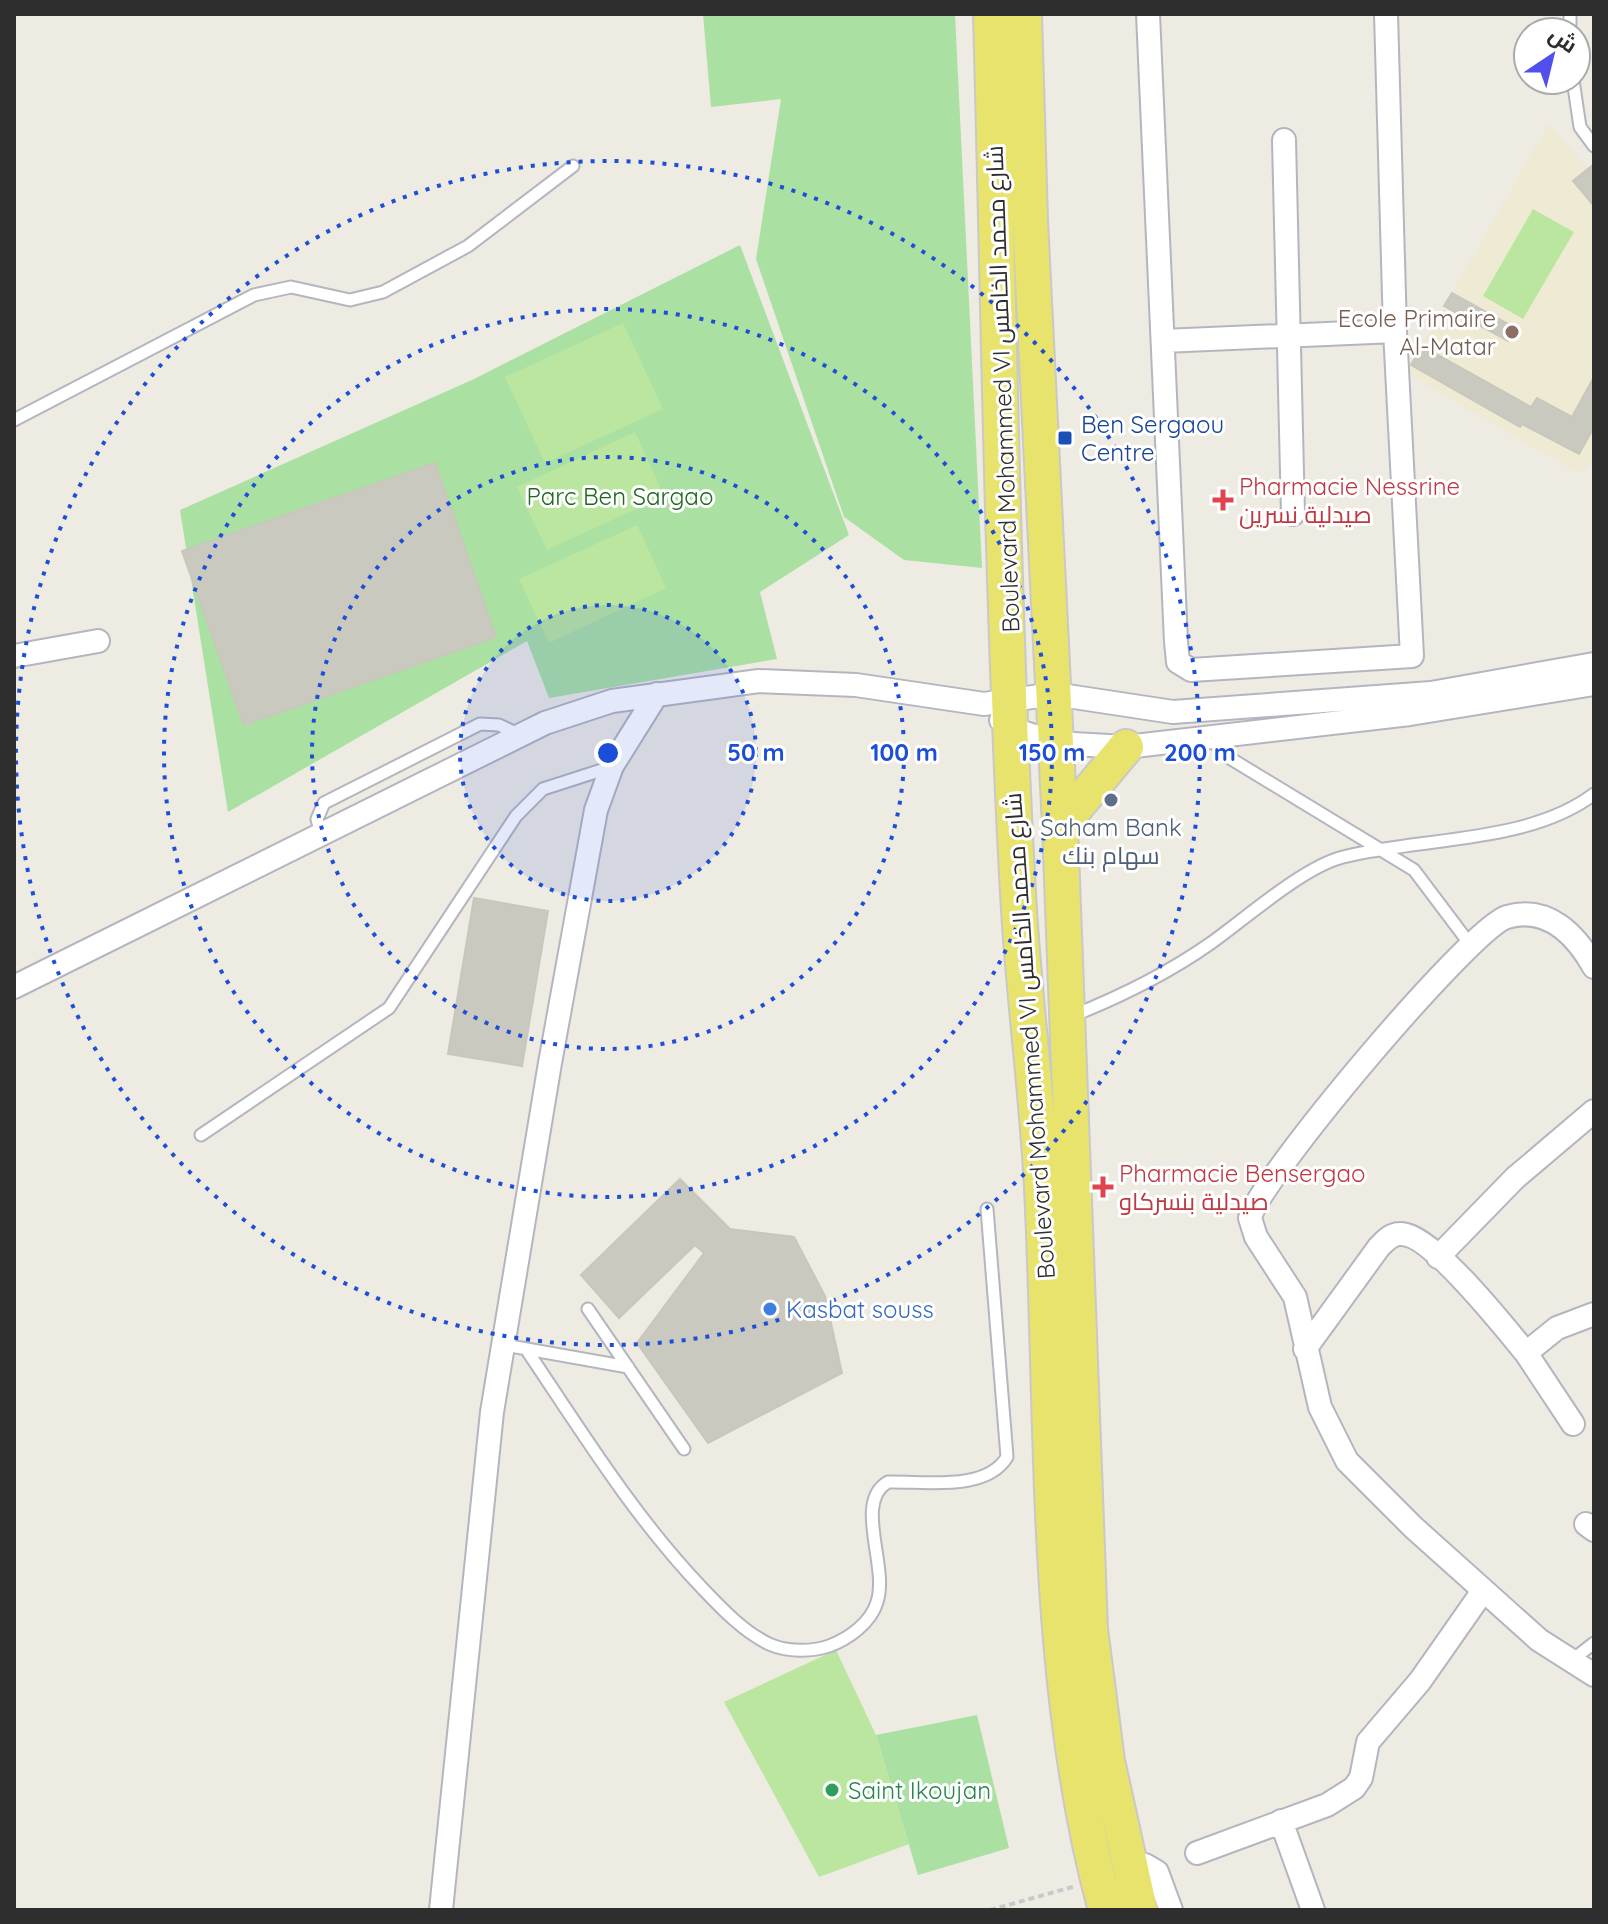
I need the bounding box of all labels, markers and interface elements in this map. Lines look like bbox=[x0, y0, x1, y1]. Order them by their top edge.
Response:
north arrow bbox=[1512, 16, 1592, 96]
text: ش bbox=[1544, 20, 1583, 59]
street label: Boulevard Mohammed VI شارع محمد الخامس bbox=[979, 145, 1027, 633]
place label: Ecole Primaire Al-Matar bbox=[1338, 303, 1496, 361]
marker: Ecole Primaire Al-Matar bbox=[1503, 323, 1521, 341]
place label: Ben Sergaou Centre bbox=[1081, 409, 1224, 467]
marker: Ben Sergaou Centre bbox=[1056, 429, 1074, 447]
place label: Pharmacie Nessrine صيدلية نسرين bbox=[1239, 471, 1460, 529]
park label: Parc Ben Sargao bbox=[527, 481, 713, 511]
marker: Pharmacie Nessrine صيدلية نسرين bbox=[1214, 491, 1232, 509]
text: 50 m bbox=[727, 737, 785, 767]
text: 100 m bbox=[870, 737, 938, 767]
text: 150 m bbox=[1019, 737, 1085, 767]
text: 200 m bbox=[1164, 737, 1236, 767]
centre of rings bbox=[594, 739, 622, 767]
marker: Saham Bank سهام بنك bbox=[1102, 791, 1120, 809]
street label: Boulevard Mohammed VI شارع محمد الخامس bbox=[997, 792, 1063, 1280]
place label: Saham Bank سهام بنك bbox=[1040, 812, 1182, 872]
place label: Pharmacie Bensergao صيدلية بنسركاو bbox=[1119, 1158, 1365, 1216]
marker: Pharmacie Bensergao صيدلية بنسركاو bbox=[1094, 1178, 1112, 1196]
place label: Kasbat souss bbox=[786, 1294, 934, 1324]
marker: Kasbat souss bbox=[761, 1300, 779, 1318]
place label: Saint Ikoujan bbox=[848, 1775, 991, 1805]
marker: Saint Ikoujan bbox=[823, 1781, 841, 1799]

